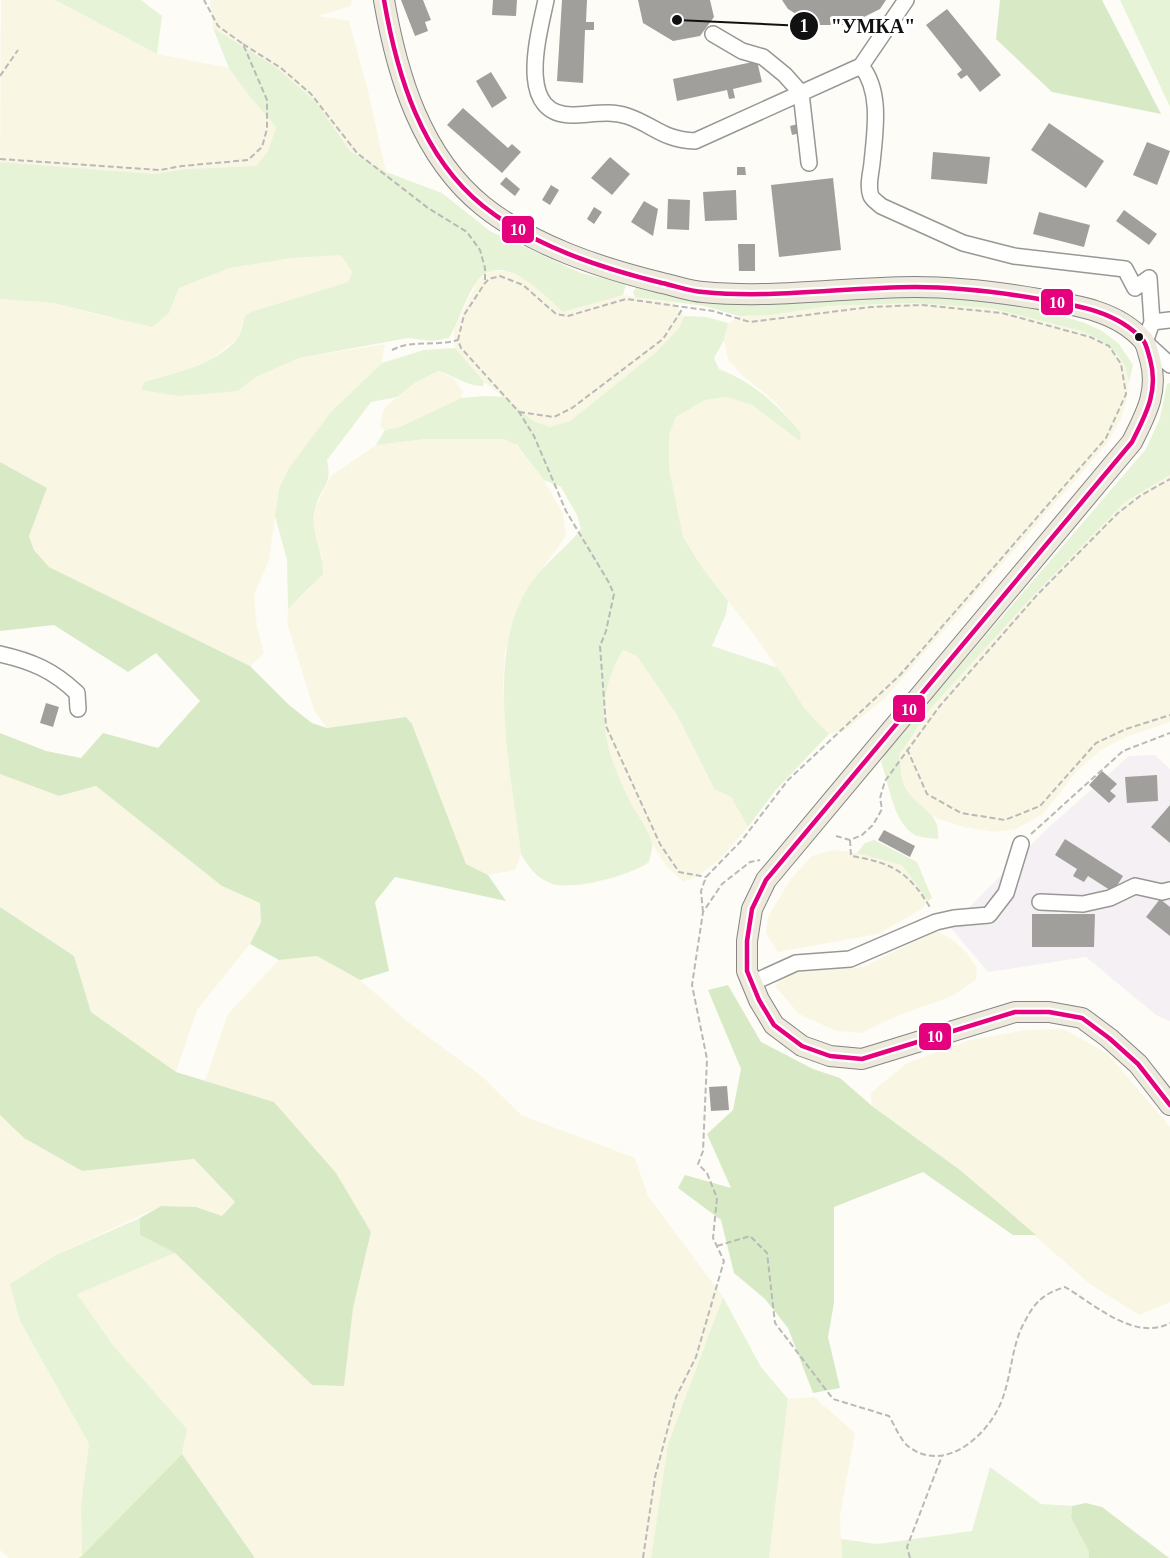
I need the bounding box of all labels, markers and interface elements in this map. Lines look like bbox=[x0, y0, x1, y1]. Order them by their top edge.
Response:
callout: "УМКА" bbox=[789, 7, 927, 45]
text: "УМКА" bbox=[831, 15, 915, 37]
text: 1 bbox=[800, 16, 809, 36]
line badge: 10 bbox=[501, 215, 535, 244]
text: 10 bbox=[510, 221, 526, 238]
line badge: 10 bbox=[1040, 288, 1074, 316]
text: 10 bbox=[1049, 294, 1065, 311]
unlabelled marker bbox=[1133, 331, 1145, 343]
line badge: 10 bbox=[892, 694, 926, 723]
text: 10 bbox=[901, 701, 917, 718]
line badge: 10 bbox=[918, 1022, 952, 1051]
text: 10 bbox=[927, 1028, 943, 1045]

